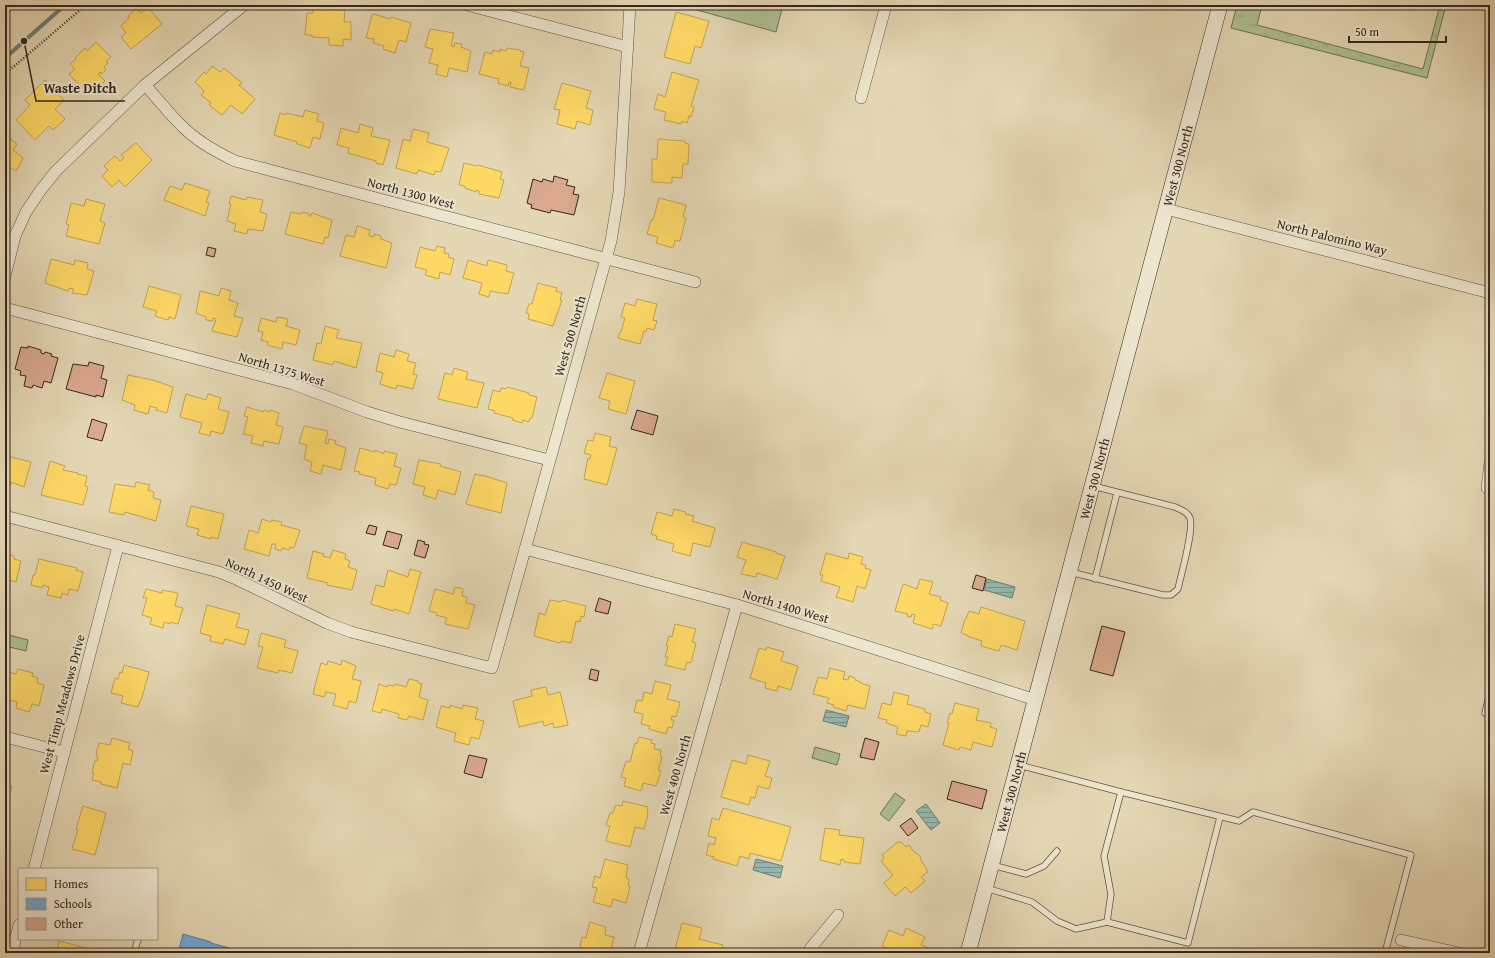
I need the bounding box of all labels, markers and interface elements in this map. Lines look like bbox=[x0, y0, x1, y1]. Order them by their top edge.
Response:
scale bar bbox=[1349, 18, 1446, 44]
text: 50 m bbox=[1355, 23, 1379, 40]
callout: Waste Ditch bbox=[36, 75, 125, 101]
text: Waste Ditch bbox=[43, 78, 117, 98]
street label: West 300 North bbox=[1157, 122, 1197, 208]
street label: North 1300 West bbox=[365, 172, 457, 214]
street label: North Palomino Way bbox=[1275, 214, 1390, 260]
street label: West 500 North bbox=[549, 293, 591, 379]
street label: North 1375 West bbox=[236, 347, 328, 391]
street label: West 300 North bbox=[1074, 435, 1114, 521]
street label: North 1450 West bbox=[222, 552, 312, 608]
street label: North 1400 West bbox=[740, 584, 832, 628]
street label: West Timp Meadows Drive bbox=[34, 632, 90, 776]
street label: West 400 North bbox=[654, 732, 696, 818]
street label: West 300 North bbox=[991, 748, 1031, 834]
legend bbox=[18, 868, 158, 940]
text: Homes bbox=[54, 875, 89, 892]
text: Schools bbox=[54, 895, 92, 912]
text: Other bbox=[54, 915, 83, 932]

